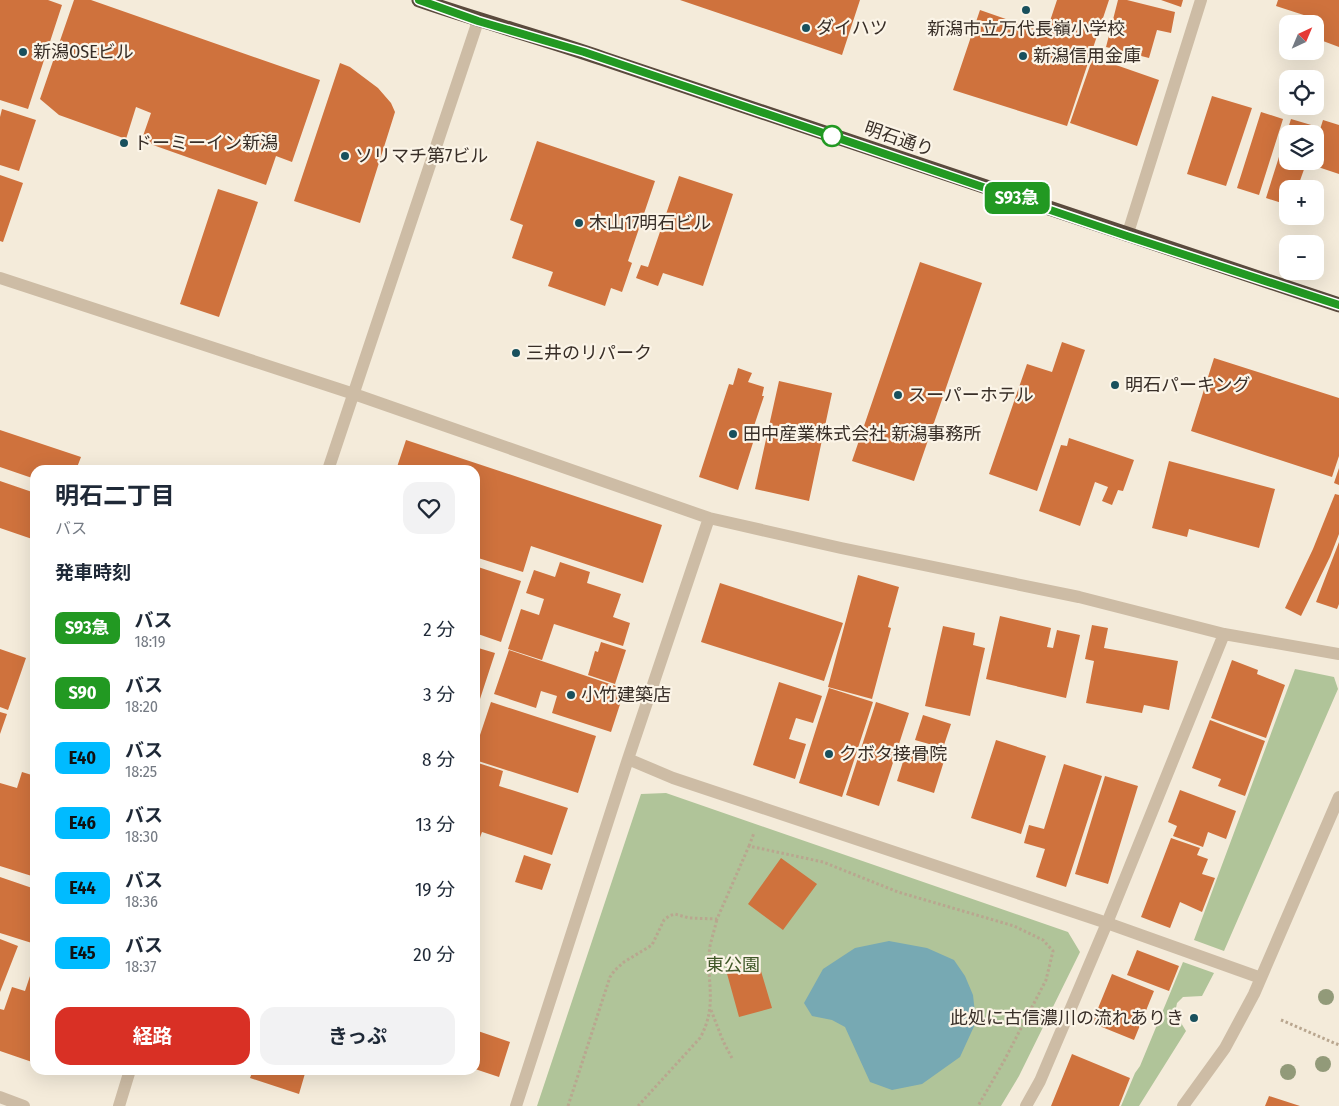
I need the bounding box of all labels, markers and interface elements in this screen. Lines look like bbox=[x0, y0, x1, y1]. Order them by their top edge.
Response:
marker: 新潟市立万代長嶺小学校 bbox=[1020, 4, 1032, 16]
north arrow bbox=[1279, 15, 1324, 60]
map controls bbox=[1279, 15, 1324, 280]
place label: ダイハツ bbox=[816, 17, 888, 39]
place label: 新潟市立万代長嶺小学校 bbox=[927, 18, 1125, 40]
marker: ダイハツ bbox=[800, 22, 812, 34]
place label: 新潟OSEビル bbox=[33, 41, 134, 63]
place label: 新潟信用金庫 bbox=[1033, 45, 1141, 67]
marker: 新潟OSEビル bbox=[17, 46, 29, 58]
marker: 新潟信用金庫 bbox=[1017, 50, 1029, 62]
button: locate bbox=[1279, 70, 1324, 115]
street label: 明石通り bbox=[861, 117, 937, 161]
unlabelled marker bbox=[821, 125, 843, 147]
button: layers bbox=[1279, 125, 1324, 170]
place label: ドーミーイン新潟 bbox=[134, 132, 278, 154]
marker: ドーミーイン新潟 bbox=[118, 137, 130, 149]
place label: ソリマチ第7ビル bbox=[355, 145, 488, 167]
marker: ソリマチ第7ビル bbox=[339, 150, 351, 162]
button: + bbox=[1279, 180, 1324, 225]
line badge: S93急 bbox=[982, 182, 1052, 214]
text: S93急 bbox=[995, 187, 1039, 209]
place label: 木山17明石ビル bbox=[589, 212, 711, 234]
marker: 木山17明石ビル bbox=[573, 217, 585, 229]
button: − bbox=[1279, 235, 1324, 280]
place label: 三井のリパーク bbox=[526, 342, 652, 364]
marker: 三井のリパーク bbox=[510, 347, 522, 359]
place label: 明石パーキング bbox=[1125, 374, 1250, 396]
marker: 明石パーキング bbox=[1109, 379, 1121, 391]
place label: スーパーホテル bbox=[908, 384, 1034, 406]
marker: スーパーホテル bbox=[892, 389, 904, 401]
place label: 田中産業株式会社 新潟事務所 bbox=[743, 423, 981, 445]
marker: 田中産業株式会社 新潟事務所 bbox=[727, 428, 739, 440]
text: 明石二丁目 bbox=[55, 482, 175, 510]
button: heart bbox=[403, 482, 455, 534]
text: バス bbox=[55, 519, 87, 538]
text: 発車時刻 bbox=[55, 561, 131, 584]
text: バス bbox=[135, 609, 173, 632]
text: S93急 bbox=[65, 617, 110, 639]
text: 2 分 bbox=[423, 618, 455, 641]
text: 18:19 bbox=[135, 632, 166, 651]
text: バス bbox=[125, 674, 163, 697]
text: S90 bbox=[68, 682, 97, 704]
text: 3 分 bbox=[423, 683, 455, 706]
place label: 小竹建築店 bbox=[581, 684, 671, 706]
marker: 小竹建築店 bbox=[565, 689, 577, 701]
text: 18:20 bbox=[125, 697, 158, 716]
text: バス bbox=[125, 739, 163, 762]
place label: クボタ接骨院 bbox=[839, 743, 947, 765]
text: E40 bbox=[69, 747, 96, 769]
text: 8 分 bbox=[422, 748, 455, 771]
marker: クボタ接骨院 bbox=[823, 748, 835, 760]
text: 18:25 bbox=[125, 762, 157, 781]
text: バス bbox=[125, 804, 163, 827]
text: E46 bbox=[69, 812, 96, 834]
text: 13 分 bbox=[416, 813, 455, 836]
text: 18:30 bbox=[125, 827, 158, 846]
text: バス bbox=[125, 869, 163, 892]
text: E44 bbox=[69, 877, 96, 899]
text: 19 分 bbox=[415, 878, 455, 901]
text: 18:36 bbox=[125, 892, 158, 911]
text: バス bbox=[125, 934, 163, 957]
text: E45 bbox=[69, 942, 96, 964]
text: 20 分 bbox=[413, 943, 455, 966]
park label: 東公園 bbox=[706, 954, 760, 976]
text: 18:37 bbox=[125, 957, 156, 976]
button: 経路 bbox=[55, 1007, 250, 1065]
button: きっぷ bbox=[260, 1007, 455, 1065]
place label: 此処に古信濃川の流れありき bbox=[950, 1007, 1184, 1029]
marker: 此処に古信濃川の流れありき bbox=[1188, 1012, 1200, 1024]

